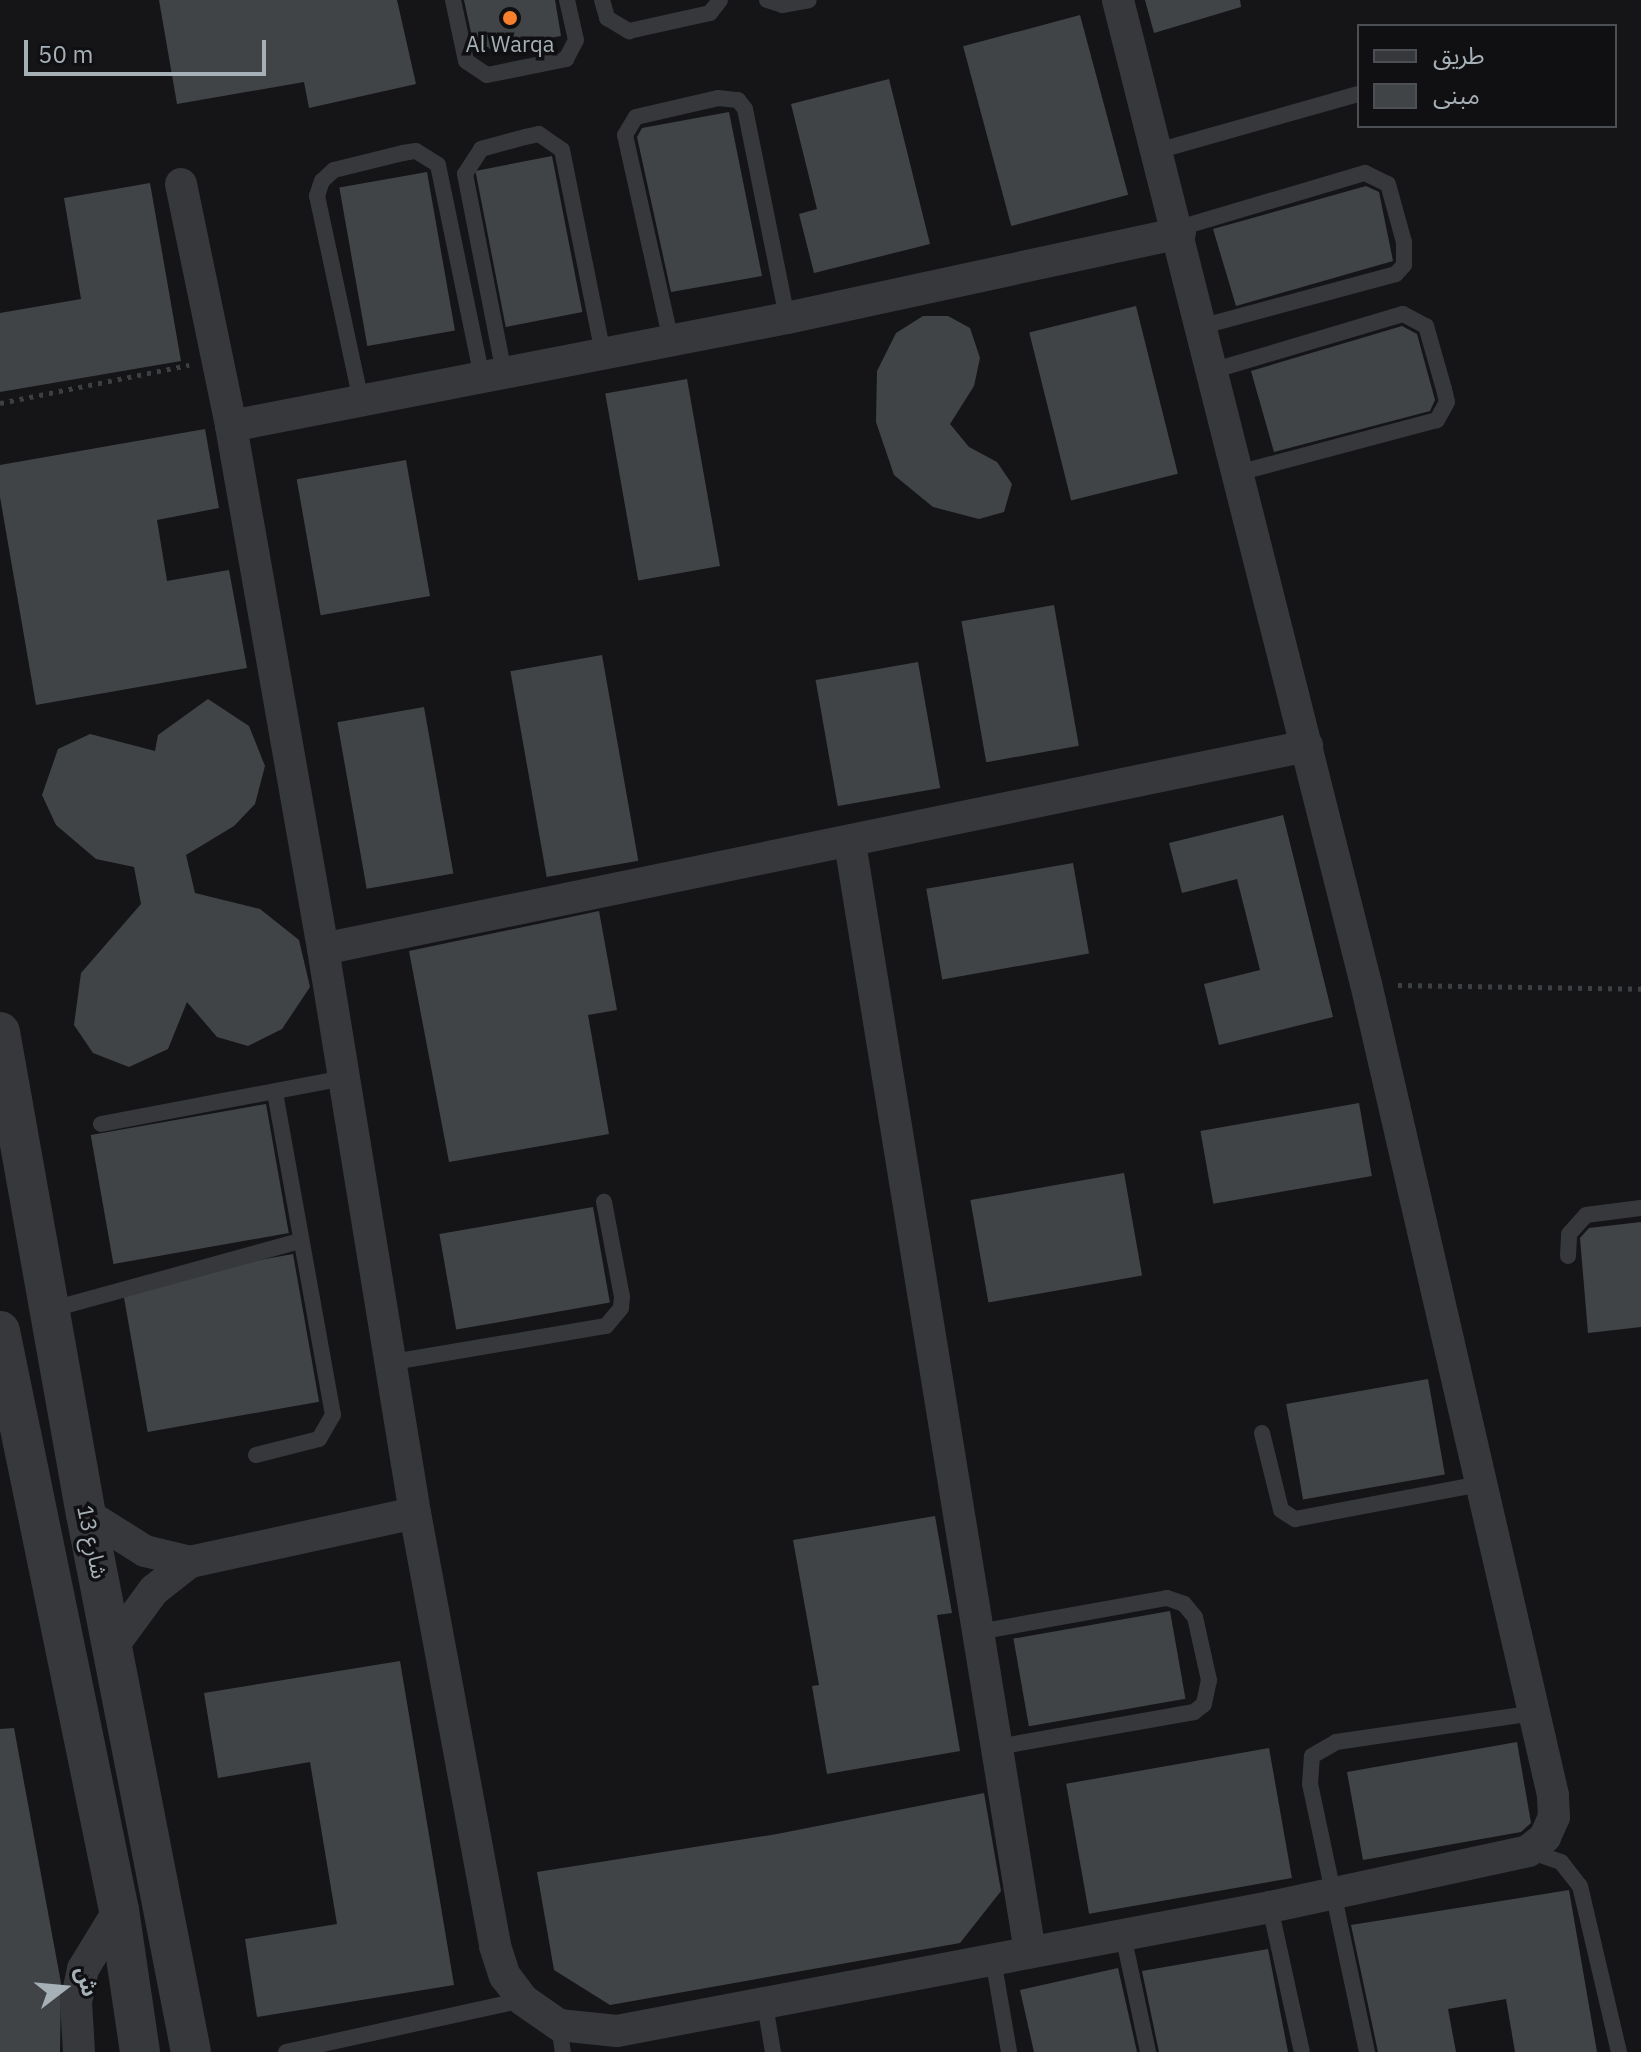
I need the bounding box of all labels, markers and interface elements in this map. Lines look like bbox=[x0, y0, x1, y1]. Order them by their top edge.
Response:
marker: Al Warqa bbox=[501, 9, 519, 27]
scale bar bbox=[28, 24, 270, 74]
legend bbox=[1357, 24, 1617, 128]
place label: Al Warqa bbox=[466, 31, 554, 57]
text: 50 m bbox=[38, 38, 93, 70]
text: طريق bbox=[1433, 39, 1485, 71]
text: مبنى bbox=[1433, 79, 1480, 111]
street label: شارع 13 bbox=[72, 1503, 114, 1581]
north arrow bbox=[24, 1948, 104, 2028]
text: ش bbox=[69, 1963, 106, 2000]

